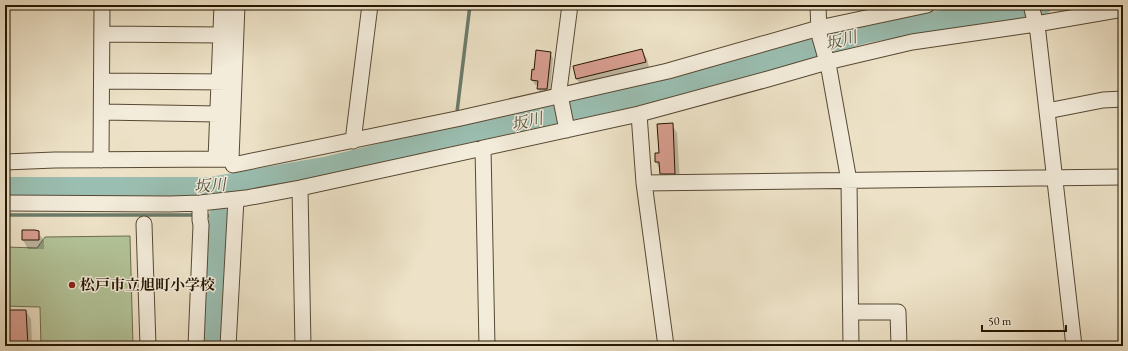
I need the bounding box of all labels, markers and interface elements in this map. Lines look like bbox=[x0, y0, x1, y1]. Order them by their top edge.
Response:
water label: 坂川 bbox=[823, 26, 861, 55]
water label: 坂川 bbox=[509, 107, 547, 135]
water label: 坂川 bbox=[193, 173, 229, 197]
place label: 松戸市立旭町小学校 bbox=[80, 275, 215, 294]
marker: 松戸市立旭町小学校 bbox=[67, 280, 77, 290]
scale bar bbox=[982, 307, 1066, 333]
text: 50 m bbox=[988, 313, 1012, 329]

